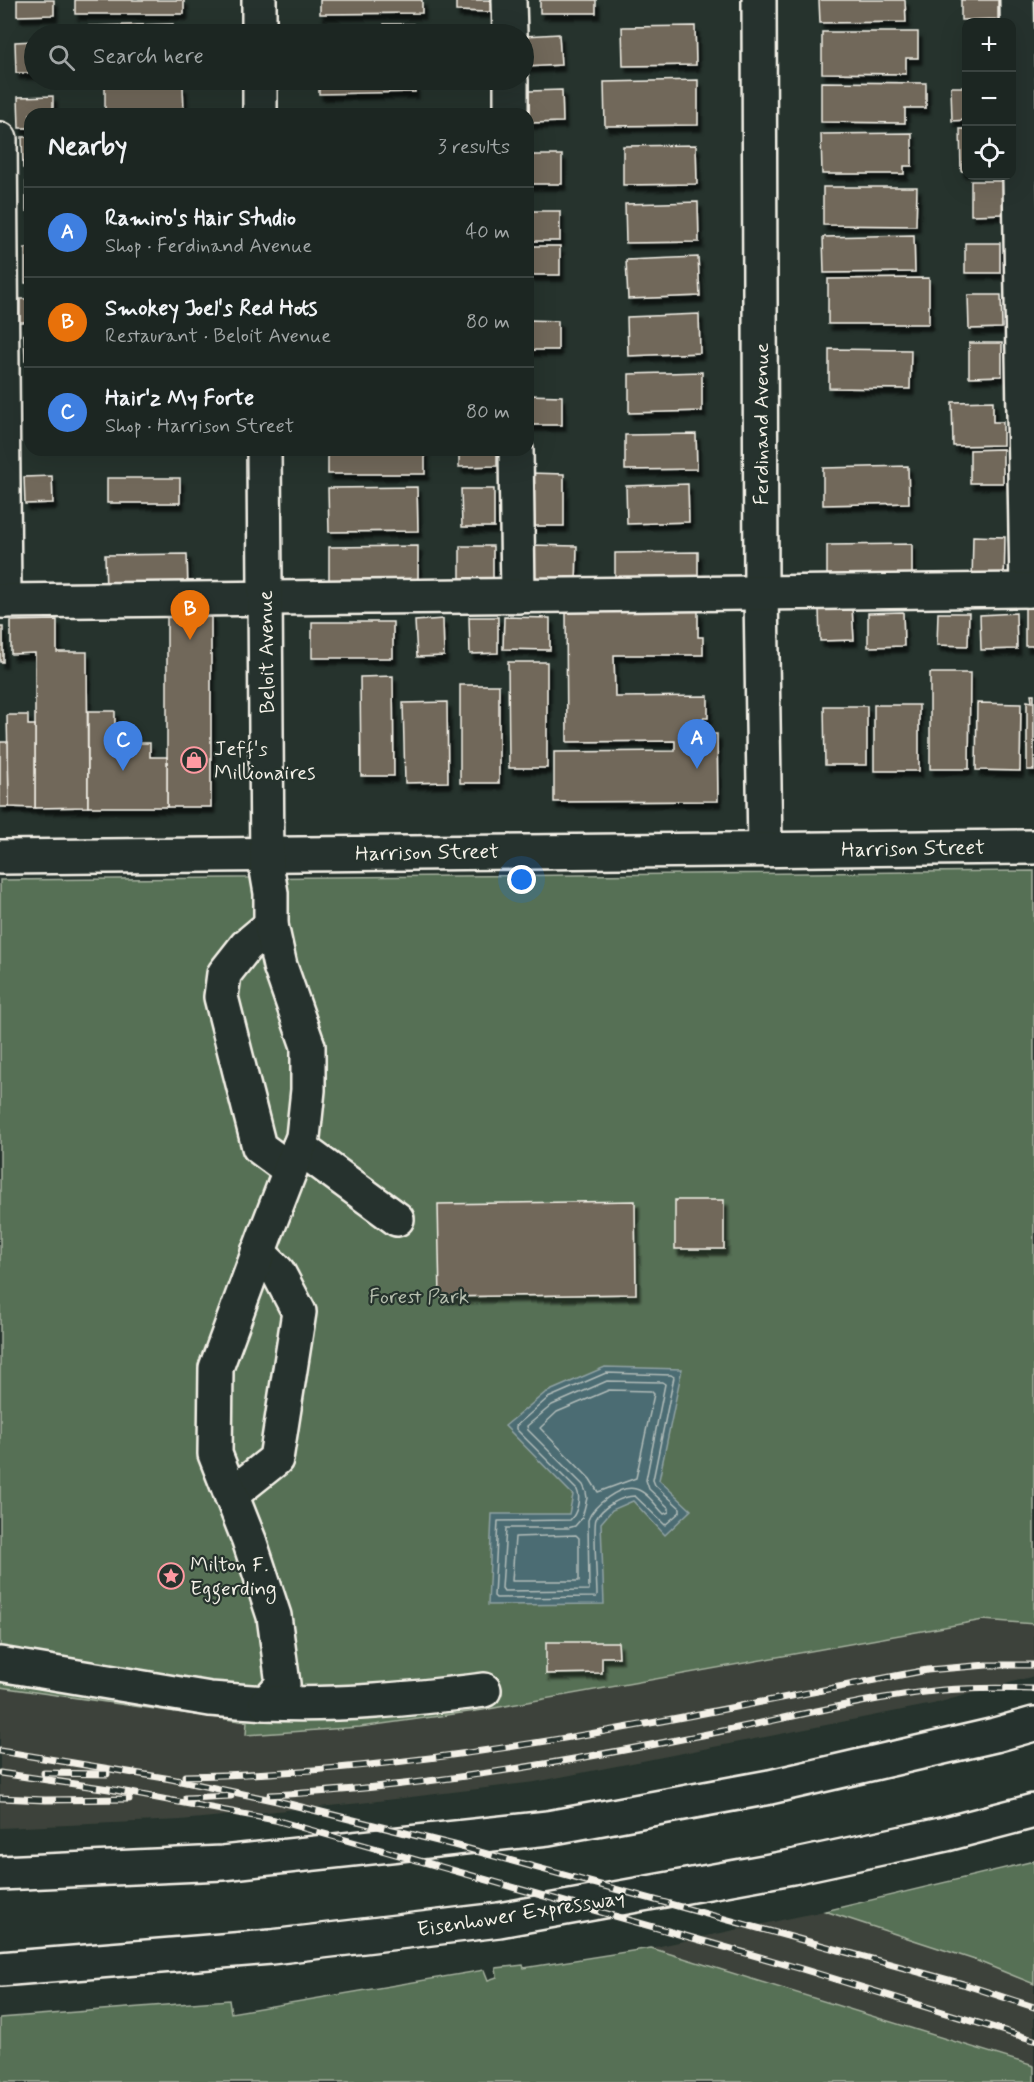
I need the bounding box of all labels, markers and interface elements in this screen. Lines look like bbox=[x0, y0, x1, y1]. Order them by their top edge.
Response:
map controls bbox=[962, 18, 1016, 180]
button: + bbox=[962, 18, 1016, 72]
search box bbox=[24, 24, 534, 90]
icon: search bbox=[45, 41, 78, 74]
text: Search here bbox=[93, 43, 204, 71]
button: − bbox=[962, 72, 1016, 126]
button: locate bbox=[962, 126, 1016, 180]
text: Nearby bbox=[48, 130, 127, 164]
text: 3 results bbox=[438, 134, 510, 161]
text: Ramiro's Hair Studio bbox=[105, 205, 296, 233]
text: A bbox=[61, 219, 74, 246]
text: 40 m bbox=[466, 219, 510, 246]
text: Shop · Ferdinand Avenue bbox=[105, 233, 312, 260]
text: Smokey Joel's Red Hots bbox=[105, 295, 317, 323]
text: B bbox=[61, 309, 74, 336]
text: 80 m bbox=[466, 309, 510, 336]
text: Restaurant · Beloit Avenue bbox=[105, 323, 331, 350]
street label: Ferdinand Avenue bbox=[748, 343, 776, 505]
text: Hair'z My Forte bbox=[105, 385, 254, 413]
text: C bbox=[60, 399, 75, 426]
text: 80 m bbox=[466, 399, 510, 426]
text: Shop · Harrison Street bbox=[105, 413, 294, 440]
pin: B bbox=[170, 590, 210, 640]
street label: Beloit Avenue bbox=[252, 590, 282, 714]
pin: A bbox=[678, 720, 716, 769]
pin: C bbox=[104, 722, 142, 771]
place label: Jeff's Millionaires bbox=[214, 735, 316, 787]
shop icon: Jeff's Millionaires bbox=[179, 745, 209, 775]
street label: Harrison Street bbox=[841, 834, 985, 864]
street label: Harrison Street bbox=[355, 838, 499, 868]
your location bbox=[507, 865, 536, 894]
park label: Forest Park bbox=[369, 1283, 469, 1311]
place label: Milton F. Eggerding bbox=[190, 1551, 277, 1605]
place icon: Milton F. Eggerding bbox=[156, 1561, 186, 1591]
street label: Eisenhower Expressway bbox=[415, 1884, 627, 1944]

